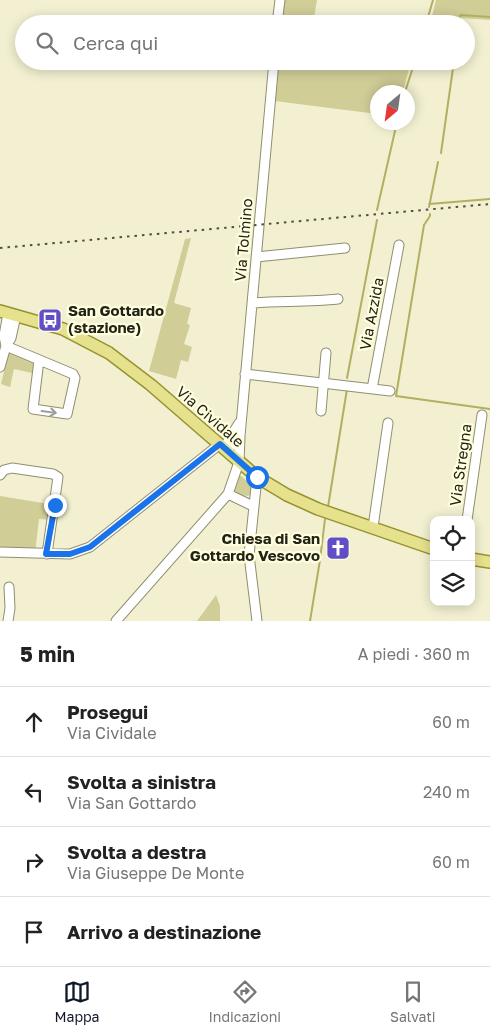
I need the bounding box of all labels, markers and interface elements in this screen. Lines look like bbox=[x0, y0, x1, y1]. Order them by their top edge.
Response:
search box bbox=[15, 15, 475, 70]
icon: search bbox=[33, 29, 61, 57]
text: Cerca qui bbox=[73, 31, 158, 54]
north arrow bbox=[370, 85, 415, 130]
street label: Via Tolmino bbox=[230, 197, 256, 282]
street label: Via Azzida bbox=[355, 276, 387, 352]
place label: San Gottardo (stazione) bbox=[68, 301, 164, 336]
bus stop icon: San Gottardo (stazione) bbox=[37, 307, 63, 333]
street label: Via Cividale bbox=[173, 382, 248, 451]
one-way arrow bbox=[41, 408, 57, 418]
street label: Via Stregna bbox=[445, 423, 475, 507]
route start bbox=[246, 466, 269, 489]
route end bbox=[44, 494, 67, 517]
map controls bbox=[430, 516, 475, 606]
button: locate bbox=[430, 516, 475, 561]
place label: Chiesa di San Gottardo Vescovo bbox=[190, 529, 320, 564]
church icon: Chiesa di San Gottardo Vescovo bbox=[325, 535, 351, 561]
button: layers bbox=[430, 561, 475, 606]
text: 5 min bbox=[20, 641, 75, 667]
text: A piedi · 360 m bbox=[358, 644, 470, 664]
text: Prosegui bbox=[67, 700, 148, 723]
icon: ahead bbox=[20, 708, 48, 736]
text: 60 m bbox=[432, 712, 470, 732]
text: Via Cividale bbox=[67, 723, 157, 743]
text: Svolta a sinistra bbox=[67, 770, 216, 793]
icon: left bbox=[20, 778, 48, 806]
text: 240 m bbox=[423, 782, 470, 802]
text: Via San Gottardo bbox=[67, 793, 196, 813]
text: Svolta a destra bbox=[67, 840, 206, 863]
icon: right bbox=[20, 848, 48, 876]
text: 60 m bbox=[432, 852, 470, 872]
text: Via Giuseppe De Monte bbox=[67, 863, 244, 883]
icon: arrive bbox=[20, 918, 48, 946]
text: Arrivo a destinazione bbox=[67, 920, 261, 943]
tab: Mappa bbox=[54, 978, 100, 1025]
tab: Indicazioni bbox=[208, 978, 281, 1025]
tab: Salvati bbox=[390, 978, 436, 1025]

